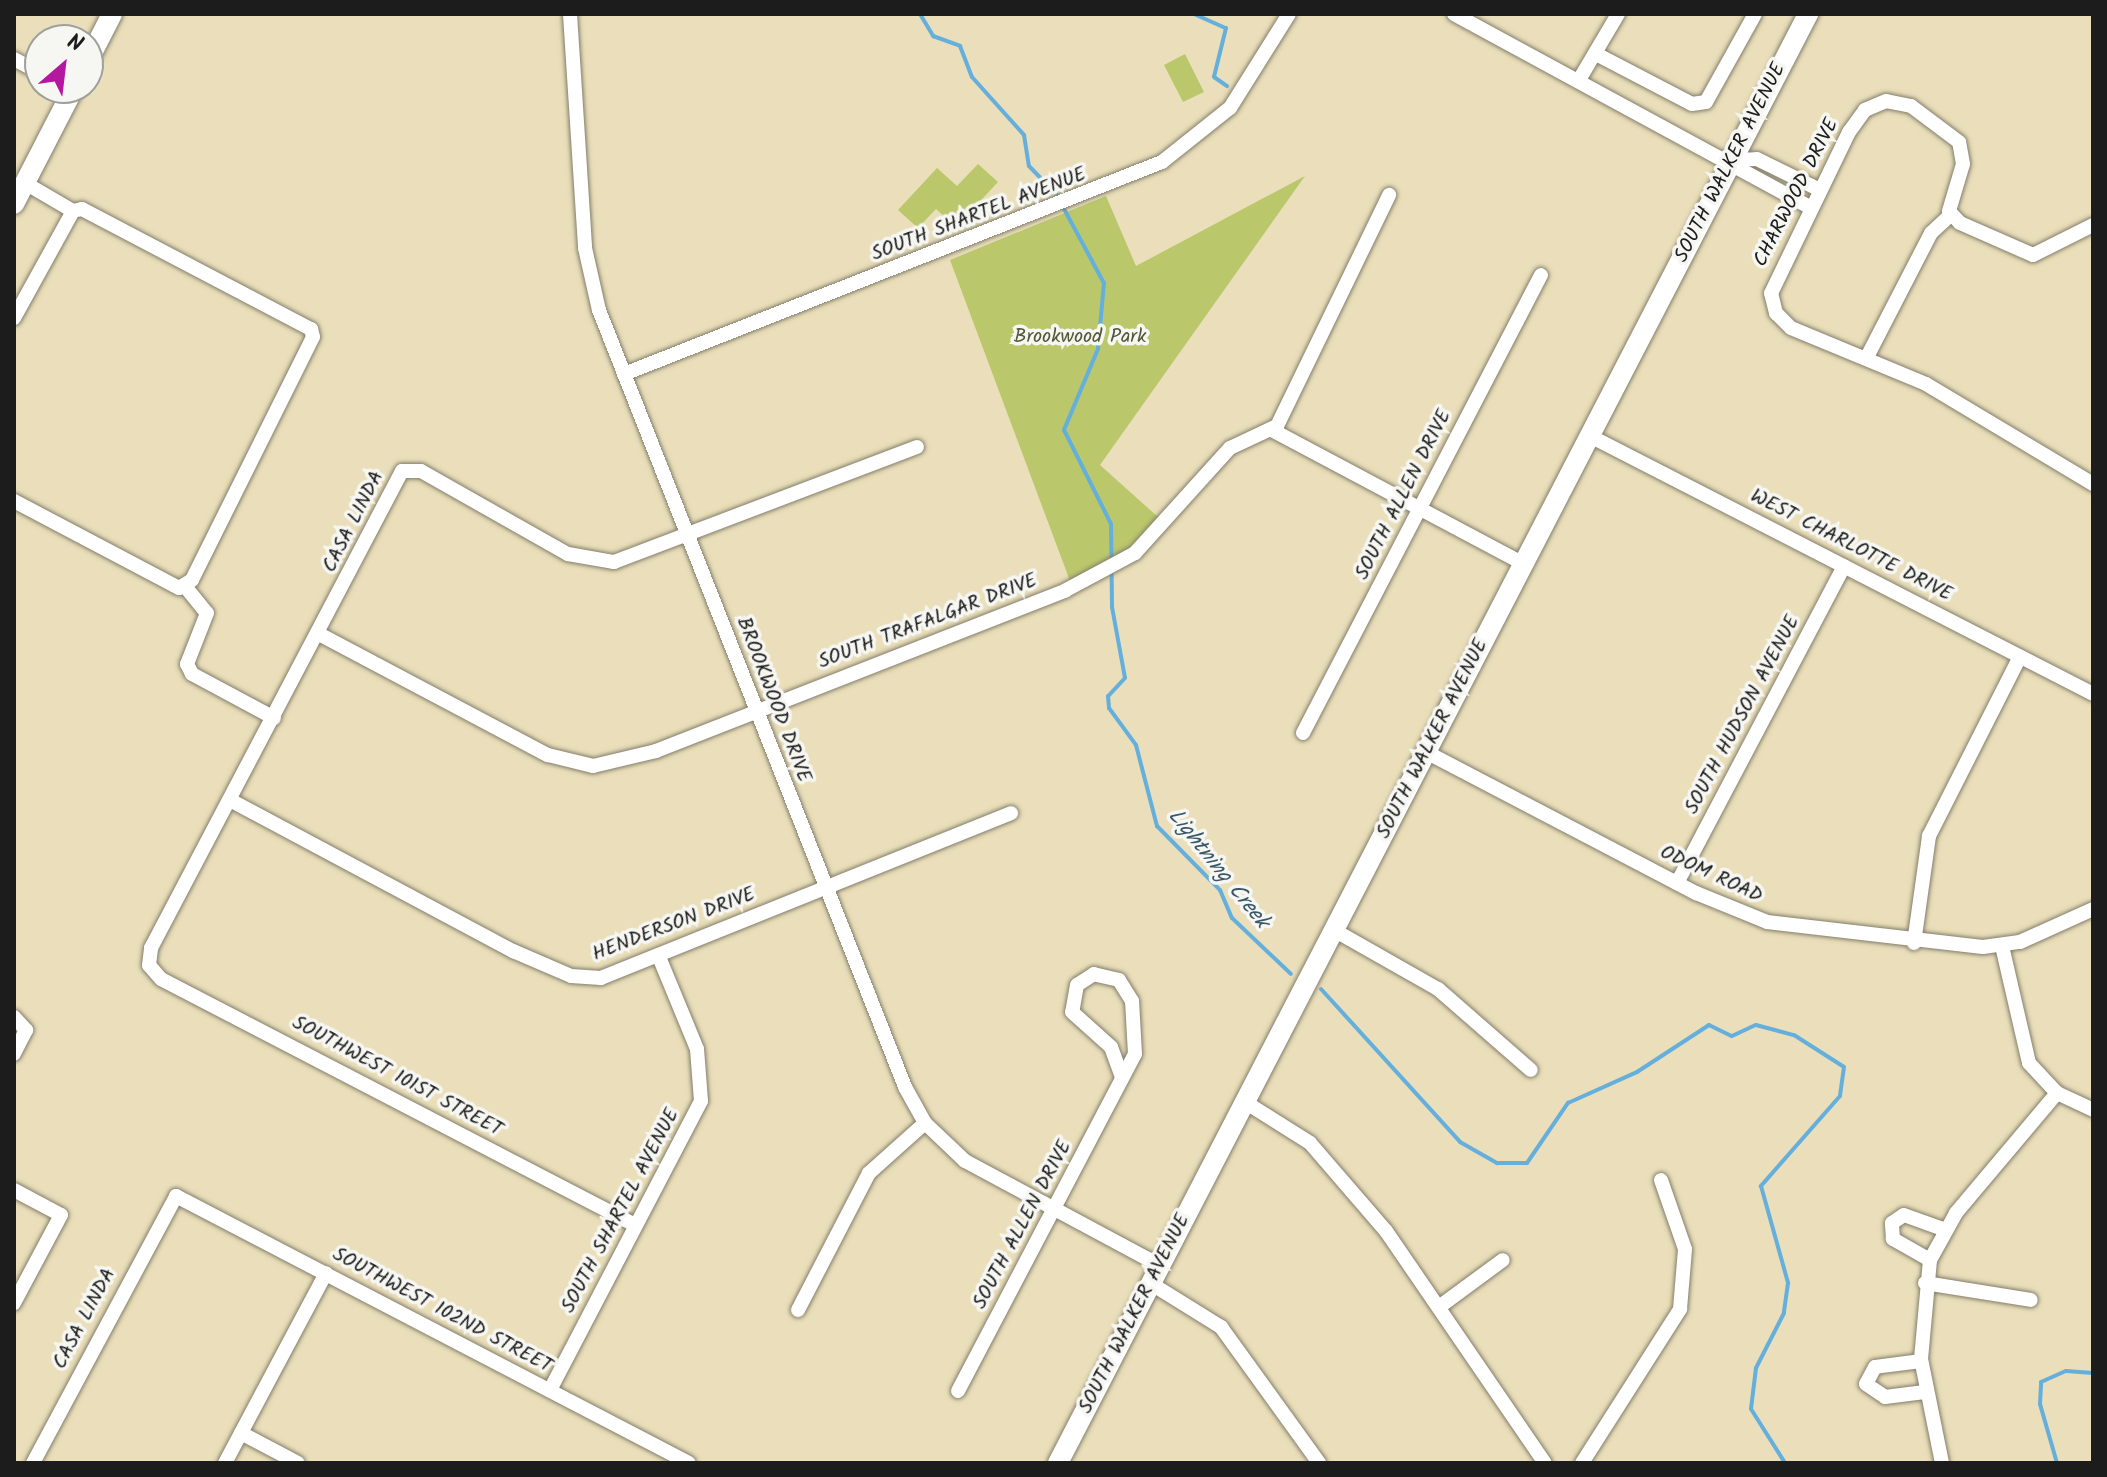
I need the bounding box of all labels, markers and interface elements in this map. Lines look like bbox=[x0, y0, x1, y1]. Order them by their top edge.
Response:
north arrow bbox=[24, 24, 104, 104]
text: N bbox=[60, 25, 89, 63]
street label: SOUTH WALKER AVENUE bbox=[1670, 59, 1792, 267]
street label: CHARWOOD DRIVE bbox=[1749, 115, 1845, 271]
street label: SOUTH SHARTEL AVENUE bbox=[868, 163, 1090, 267]
park label: Brookwood Park bbox=[1014, 325, 1146, 349]
street label: SOUTH ALLEN DRIVE bbox=[1351, 406, 1457, 584]
street label: CASA LINDA bbox=[318, 467, 390, 577]
street label: WEST CHARLOTTE DRIVE bbox=[1746, 485, 1956, 607]
street label: SOUTH TRAFALGAR DRIVE bbox=[815, 569, 1041, 675]
street label: SOUTH HUDSON AVENUE bbox=[1680, 612, 1806, 818]
street label: BROOKWOOD DRIVE bbox=[730, 614, 816, 786]
street label: SOUTH WALKER AVENUE bbox=[1372, 635, 1494, 843]
water label: Lightning Creek bbox=[1162, 804, 1274, 934]
street label: ODOM ROAD bbox=[1656, 841, 1766, 909]
street label: HENDERSON DRIVE bbox=[589, 883, 759, 967]
street label: SOUTHWEST 101ST STREET bbox=[288, 1011, 506, 1143]
street label: SOUTH SHARTEL AVENUE bbox=[557, 1105, 685, 1317]
street label: SOUTH ALLEN DRIVE bbox=[968, 1137, 1078, 1313]
street label: SOUTH WALKER AVENUE bbox=[1074, 1210, 1196, 1418]
street label: SOUTHWEST 102ND STREET bbox=[328, 1243, 556, 1379]
street label: CASA LINDA bbox=[48, 1265, 122, 1373]

